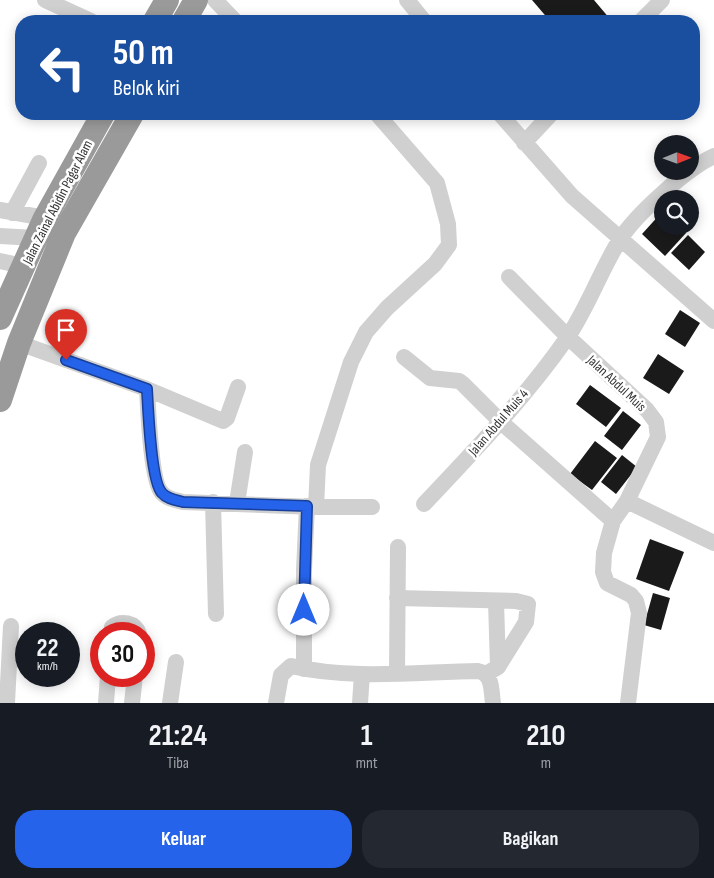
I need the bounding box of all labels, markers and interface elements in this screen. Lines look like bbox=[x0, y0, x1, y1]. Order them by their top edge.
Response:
text: 50 m bbox=[113, 32, 174, 75]
icon: left bbox=[30, 35, 95, 100]
text: Belok kiri bbox=[113, 75, 180, 102]
north arrow bbox=[654, 135, 699, 180]
map controls bbox=[654, 135, 699, 235]
street label: Jalan Zainal Abidin Pagar Alam bbox=[18, 137, 96, 268]
button: search bbox=[654, 190, 699, 235]
pin bbox=[45, 309, 87, 360]
icon: arrive bbox=[52, 316, 80, 344]
street label: Jalan Abdul Muis bbox=[583, 351, 650, 415]
street label: Jalan Abdul Muis 4 bbox=[464, 385, 532, 460]
position arrow bbox=[277, 583, 329, 635]
speed limit sign: 30 bbox=[90, 622, 155, 687]
text: 22 bbox=[37, 633, 58, 664]
text: km/h bbox=[37, 659, 58, 674]
text: 21:24 bbox=[149, 718, 207, 754]
text: 1 bbox=[361, 718, 373, 754]
text: 210 bbox=[526, 718, 565, 754]
text: Tiba bbox=[167, 754, 189, 773]
text: mnt bbox=[356, 754, 378, 773]
text: m bbox=[541, 754, 551, 773]
button: Keluar bbox=[15, 810, 352, 868]
button: Bagikan bbox=[362, 810, 699, 868]

